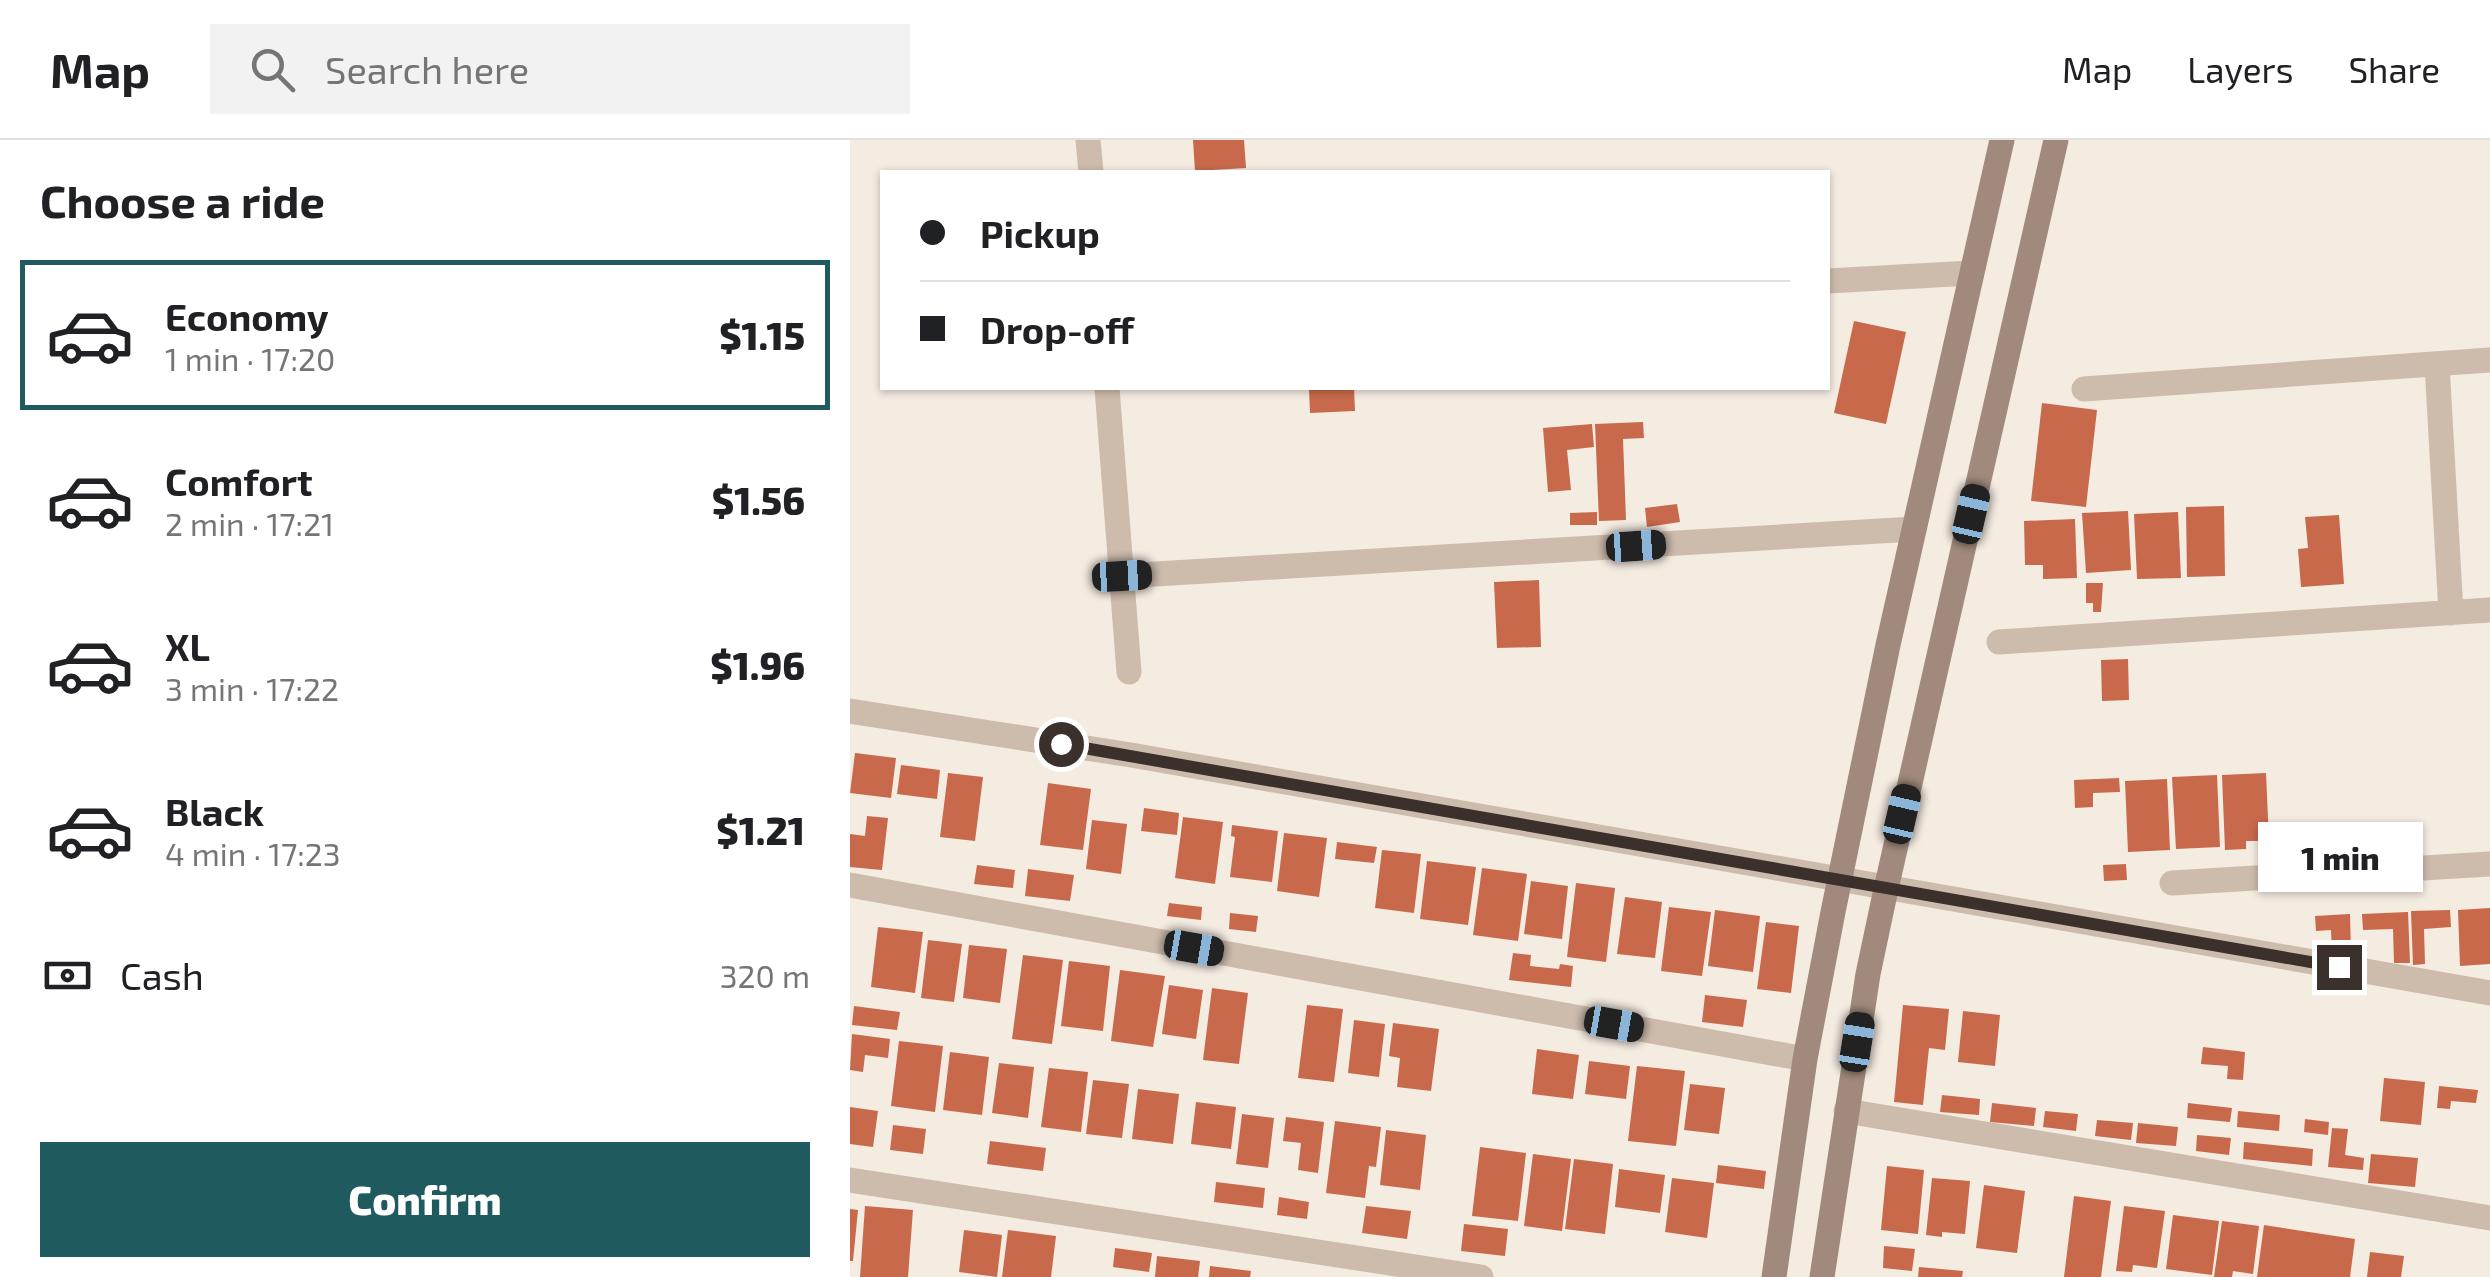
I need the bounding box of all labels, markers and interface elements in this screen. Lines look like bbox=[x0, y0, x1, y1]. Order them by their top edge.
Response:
search box bbox=[210, 24, 910, 114]
text: Map bbox=[50, 40, 150, 98]
icon: search bbox=[245, 42, 300, 97]
text: Search here bbox=[325, 46, 529, 92]
text: Map bbox=[2062, 48, 2132, 90]
text: Layers bbox=[2187, 48, 2293, 90]
text: Share bbox=[2348, 48, 2440, 90]
text: Choose a ride bbox=[40, 173, 325, 227]
text: Pickup bbox=[980, 210, 1100, 256]
icon: car bbox=[45, 290, 135, 380]
text: Economy bbox=[165, 293, 329, 339]
text: Drop-off bbox=[980, 306, 1134, 352]
text: $1.15 bbox=[719, 312, 805, 358]
text: 1 min · 17:20 bbox=[165, 339, 335, 377]
icon: car bbox=[45, 455, 135, 545]
text: Comfort bbox=[165, 458, 313, 504]
text: $1.56 bbox=[712, 477, 805, 523]
car bbox=[1950, 481, 1992, 547]
text: 2 min · 17:21 bbox=[165, 504, 334, 542]
car bbox=[1605, 529, 1667, 563]
car bbox=[1091, 559, 1153, 593]
icon: car bbox=[45, 620, 135, 710]
text: XL bbox=[165, 623, 210, 669]
text: $1.96 bbox=[710, 642, 805, 688]
text: 3 min · 17:22 bbox=[165, 669, 339, 707]
route start bbox=[1039, 722, 1084, 767]
car bbox=[1881, 781, 1923, 847]
icon: car bbox=[45, 785, 135, 875]
text: Black bbox=[165, 788, 264, 834]
text: $1.21 bbox=[716, 807, 805, 853]
callout: 1 min bbox=[2256, 822, 2422, 892]
text: 4 min · 17:23 bbox=[165, 834, 341, 872]
text: 1 min bbox=[2301, 838, 2380, 876]
car bbox=[1162, 928, 1226, 968]
route end bbox=[2317, 945, 2362, 990]
icon: cash bbox=[40, 948, 95, 1003]
text: Cash bbox=[120, 952, 204, 998]
text: 320 m bbox=[720, 956, 810, 994]
car bbox=[1582, 1004, 1646, 1044]
car bbox=[1837, 1010, 1877, 1074]
button: Confirm bbox=[40, 1142, 810, 1257]

